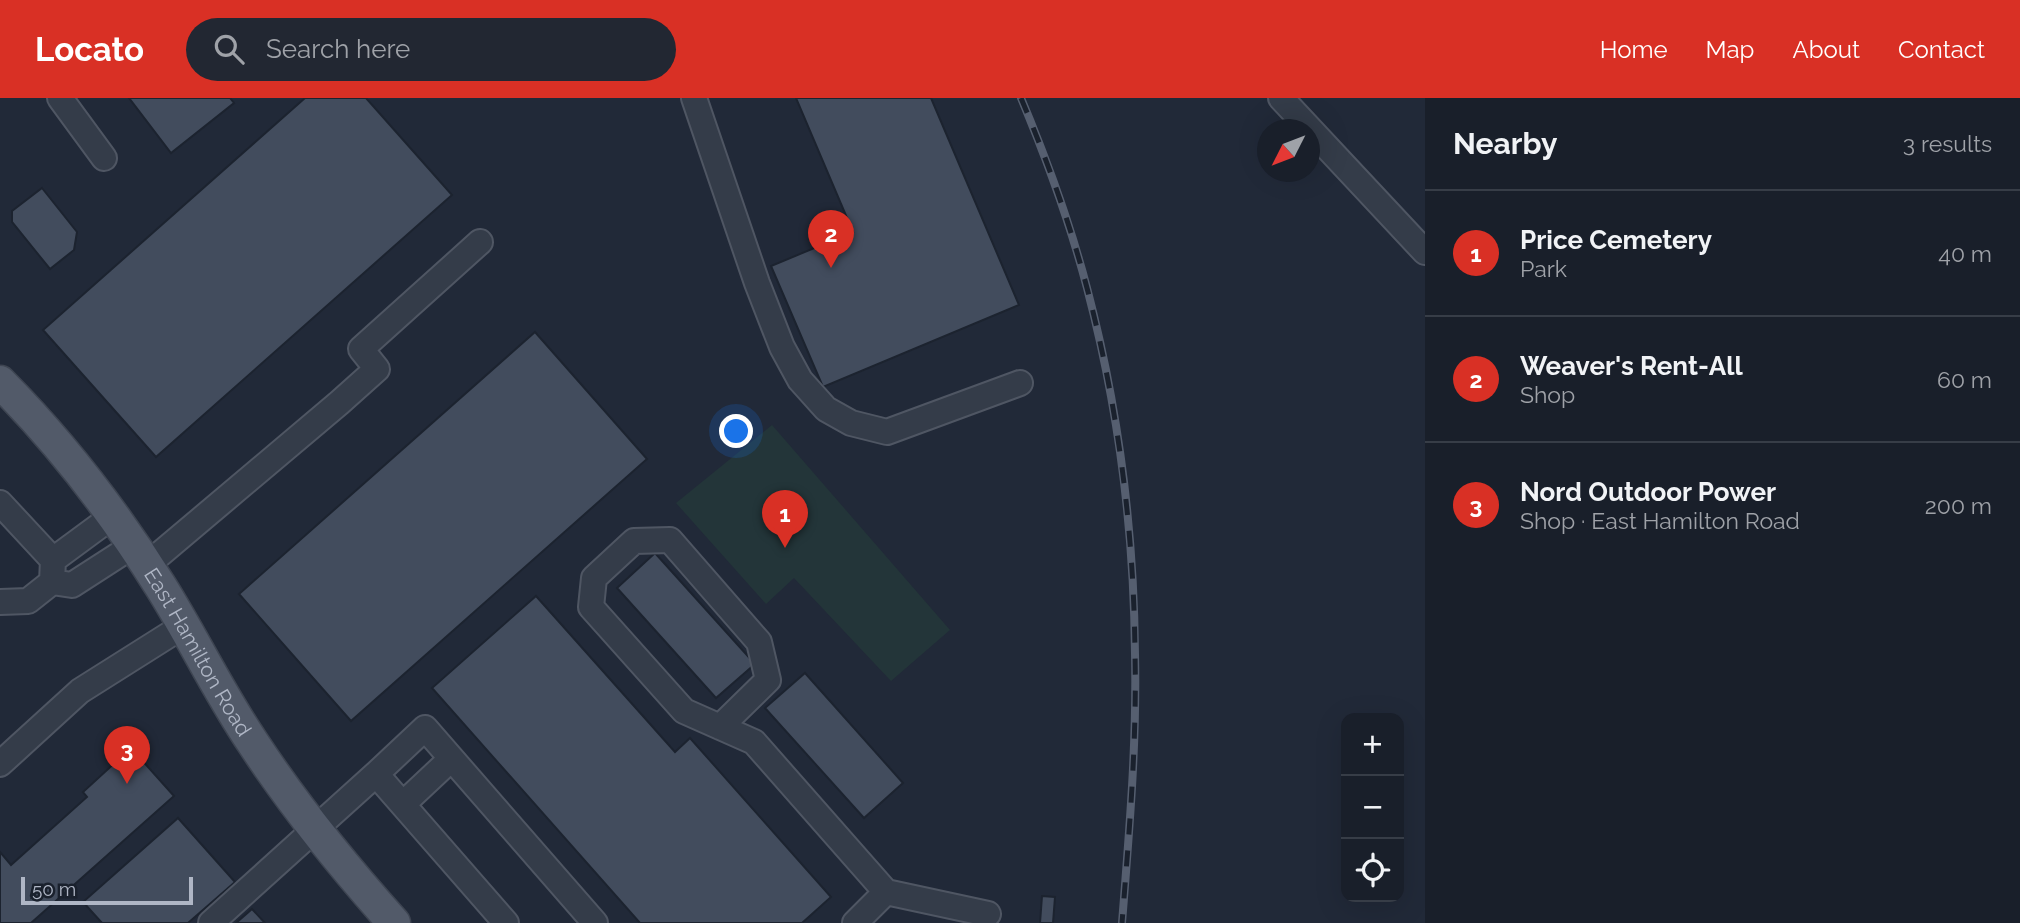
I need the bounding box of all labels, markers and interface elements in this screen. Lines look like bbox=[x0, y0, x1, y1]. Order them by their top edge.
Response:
search box bbox=[186, 18, 676, 81]
text: Locato bbox=[35, 30, 144, 69]
icon: search bbox=[210, 30, 248, 68]
text: Search here bbox=[266, 34, 410, 64]
text: Home bbox=[1600, 35, 1668, 64]
text: Map bbox=[1706, 35, 1754, 64]
text: About bbox=[1792, 35, 1860, 64]
text: Contact bbox=[1898, 35, 1985, 64]
north arrow bbox=[1257, 119, 1320, 182]
text: Nearby bbox=[1453, 126, 1557, 161]
text: 3 results bbox=[1903, 130, 1992, 157]
pin: 2 bbox=[808, 210, 854, 268]
text: Price Cemetery bbox=[1520, 225, 1712, 255]
text: 1 bbox=[1470, 240, 1482, 267]
text: 40 m bbox=[1938, 240, 1992, 267]
text: Park bbox=[1520, 255, 1567, 282]
text: Weaver's Rent-All bbox=[1520, 351, 1743, 381]
text: 2 bbox=[1470, 366, 1482, 393]
text: 60 m bbox=[1937, 366, 1992, 393]
text: Shop bbox=[1520, 381, 1575, 408]
your location bbox=[719, 414, 753, 448]
text: Nord Outdoor Power bbox=[1520, 477, 1776, 507]
pin: 1 bbox=[762, 490, 808, 548]
text: 3 bbox=[1470, 492, 1482, 519]
text: 200 m bbox=[1925, 492, 1992, 519]
text: Shop · East Hamilton Road bbox=[1520, 507, 1800, 534]
street label: East Hamilton Road bbox=[139, 563, 257, 741]
map controls bbox=[1341, 713, 1404, 902]
button: + bbox=[1341, 713, 1404, 776]
pin: 3 bbox=[104, 726, 150, 784]
button: − bbox=[1341, 776, 1404, 839]
button: locate bbox=[1341, 839, 1404, 902]
scale bar bbox=[21, 874, 192, 906]
text: 50 m bbox=[32, 878, 76, 900]

